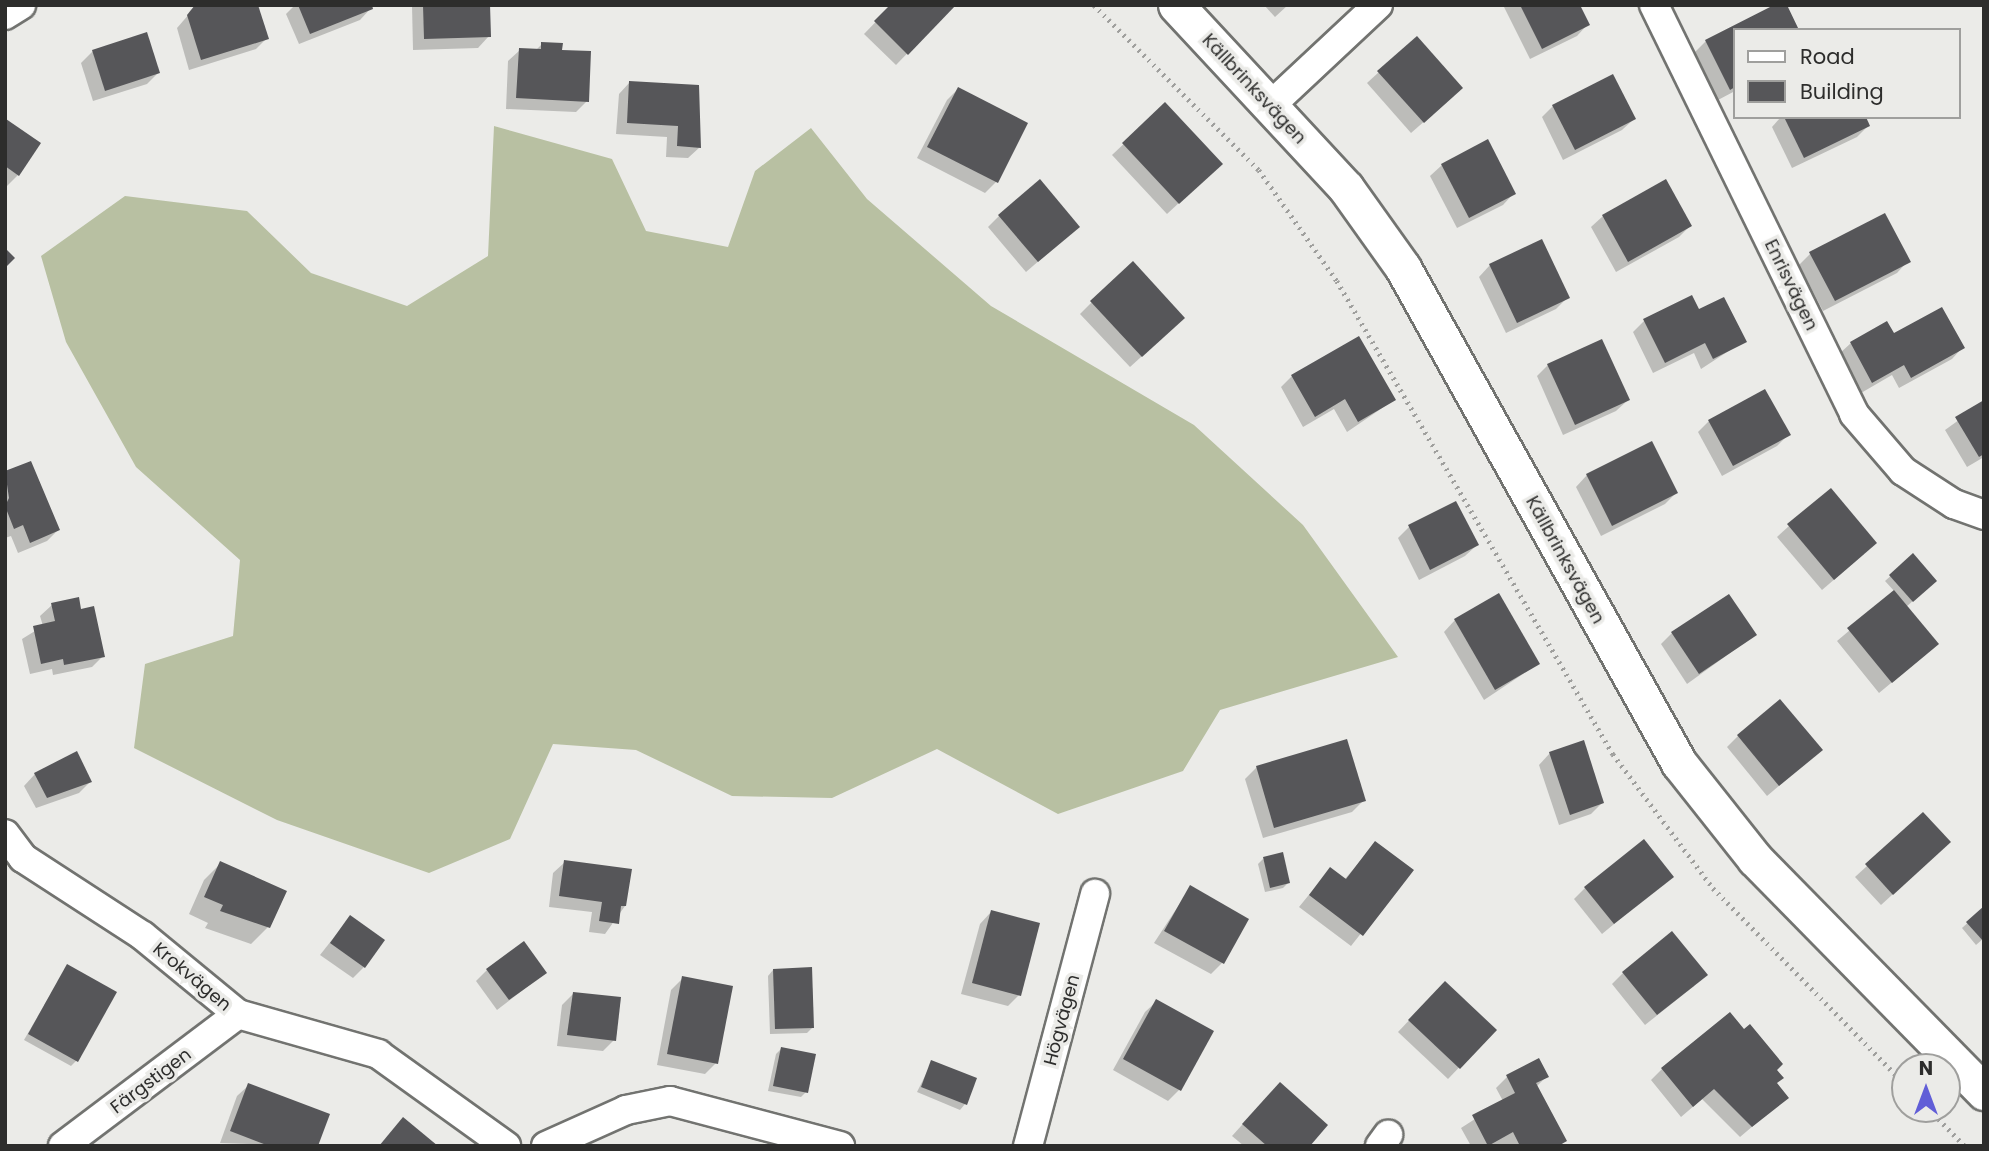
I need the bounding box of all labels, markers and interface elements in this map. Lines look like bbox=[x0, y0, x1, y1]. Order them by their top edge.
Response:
legend bbox=[1734, 28, 1961, 119]
street label: Källbrinksvägen bbox=[1198, 30, 1310, 148]
text: Road bbox=[1800, 42, 1855, 71]
text: Building bbox=[1800, 77, 1884, 106]
street label: Enrisvägen bbox=[1760, 236, 1822, 334]
street label: Källbrinksvägen bbox=[1521, 492, 1609, 628]
street label: Krokvägen bbox=[149, 938, 235, 1016]
street label: Högvägen bbox=[1039, 972, 1085, 1068]
street label: Färgstigen bbox=[106, 1044, 196, 1118]
north arrow bbox=[1891, 1053, 1961, 1123]
text: N bbox=[1919, 1055, 1933, 1082]

